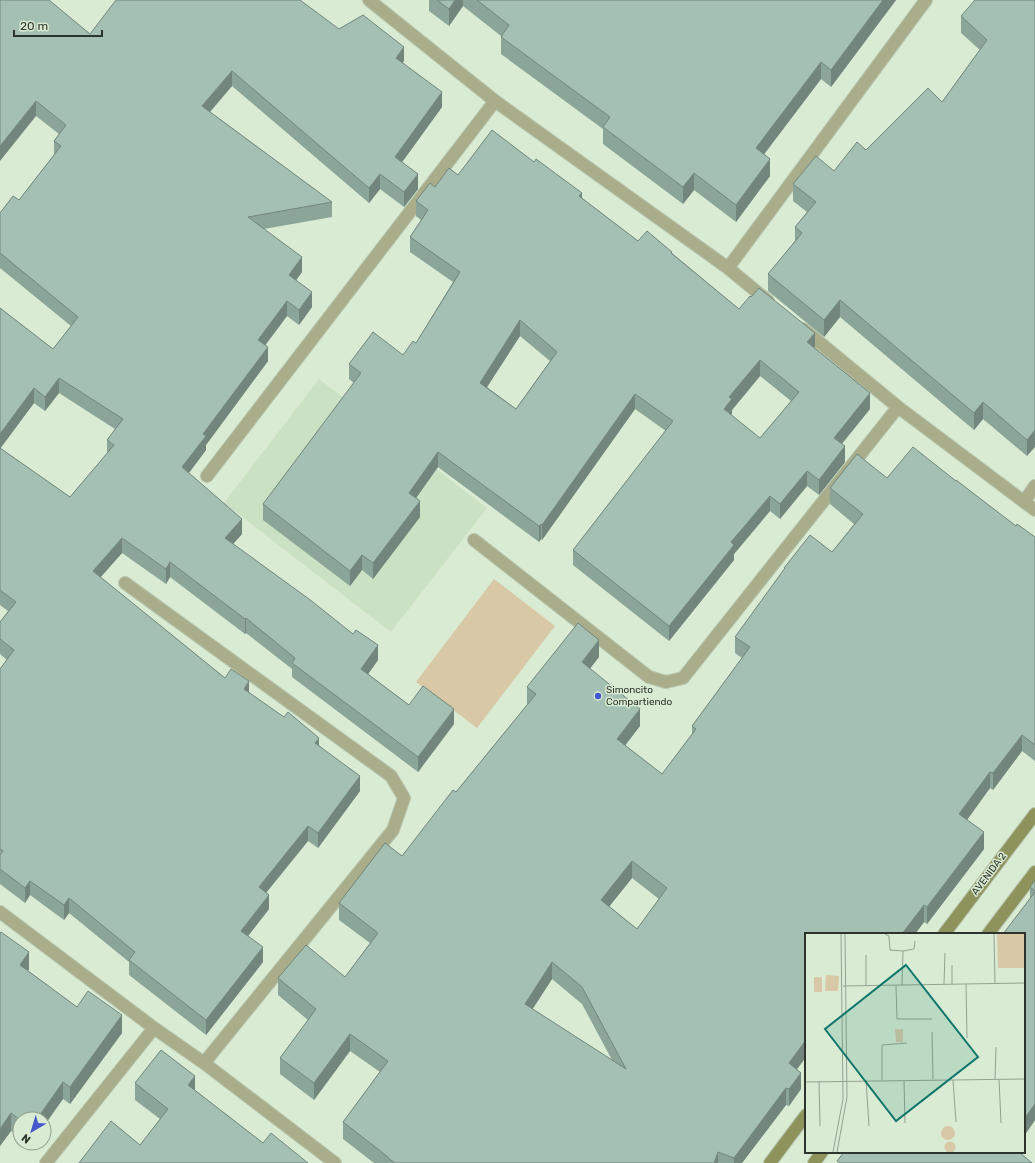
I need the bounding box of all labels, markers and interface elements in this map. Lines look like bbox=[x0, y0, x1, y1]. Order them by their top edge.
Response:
scale bar bbox=[14, 12, 102, 38]
text: 20 m bbox=[20, 19, 48, 33]
place label: Simoncito Compartiendo bbox=[606, 684, 673, 708]
marker: Simoncito Compartiendo bbox=[593, 691, 603, 701]
street label: AVENIDA 2 bbox=[969, 850, 1009, 898]
inset map bbox=[805, 933, 1025, 1153]
north arrow bbox=[12, 1111, 52, 1151]
text: N bbox=[19, 1131, 33, 1146]

